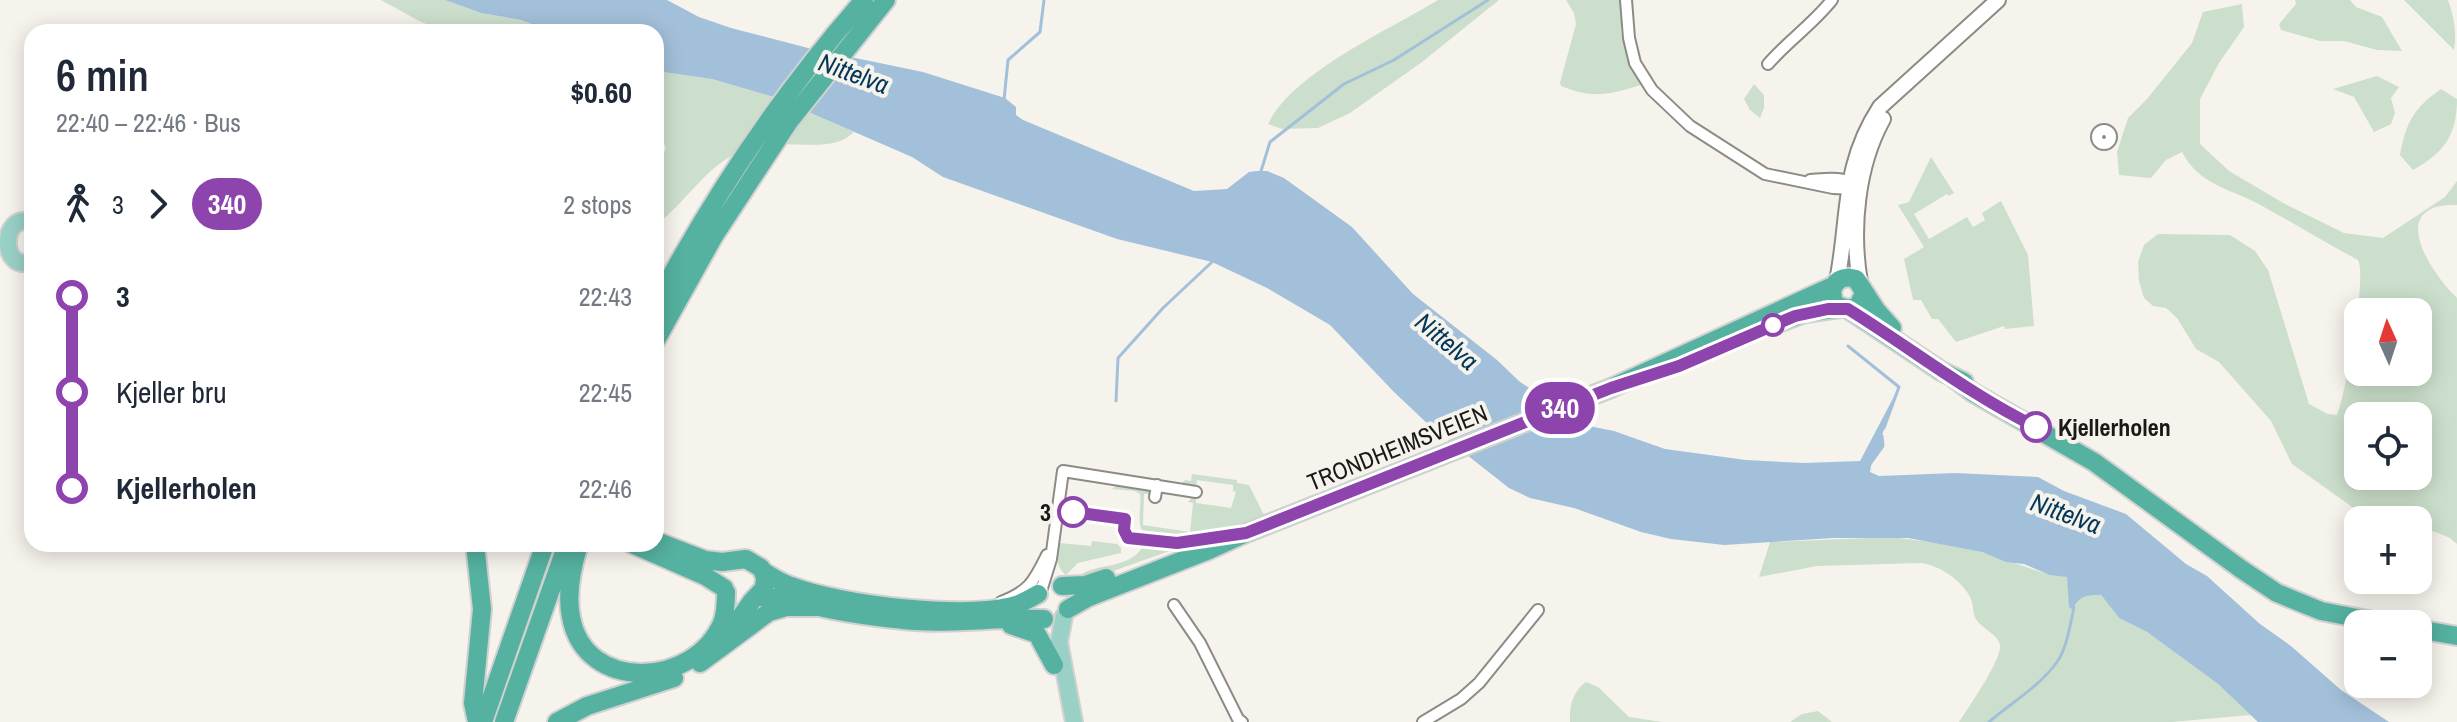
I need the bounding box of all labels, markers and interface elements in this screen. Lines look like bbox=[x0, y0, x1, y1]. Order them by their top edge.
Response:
water label: Nittelva bbox=[814, 44, 894, 102]
text: 6 min bbox=[56, 45, 149, 105]
text: $0.60 bbox=[570, 72, 632, 112]
text: 22:40 – 22:46 · Bus bbox=[56, 105, 241, 140]
icon: walk bbox=[56, 182, 100, 226]
icon: forward bbox=[136, 182, 180, 226]
text: 340 bbox=[208, 185, 246, 223]
text: 3 bbox=[112, 187, 124, 222]
text: 2 stops bbox=[563, 187, 632, 222]
text: 3 bbox=[116, 276, 130, 316]
text: 22:43 bbox=[579, 279, 632, 314]
north arrow bbox=[2344, 298, 2432, 386]
map controls bbox=[2344, 298, 2432, 698]
water label: Nittelva bbox=[1408, 304, 1486, 378]
unlabelled marker bbox=[1762, 314, 1784, 336]
text: Kjeller bru bbox=[116, 372, 227, 412]
text: 22:45 bbox=[579, 375, 632, 410]
line badge: 340 bbox=[1514, 382, 1606, 434]
text: 340 bbox=[1541, 389, 1579, 427]
street label: TRONDHEIMSVEIEN bbox=[1302, 396, 1492, 498]
button: locate bbox=[2344, 402, 2432, 490]
place label: Kjellerholen bbox=[2058, 411, 2171, 443]
marker: Kjellerholen bbox=[2021, 412, 2051, 442]
text: Kjellerholen bbox=[116, 468, 257, 508]
text: 22:46 bbox=[579, 471, 632, 506]
water label: Nittelva bbox=[2026, 484, 2106, 542]
place label: 3 bbox=[1040, 496, 1051, 528]
marker: 3 bbox=[1058, 497, 1088, 527]
button: + bbox=[2344, 506, 2432, 594]
button: − bbox=[2344, 610, 2432, 698]

